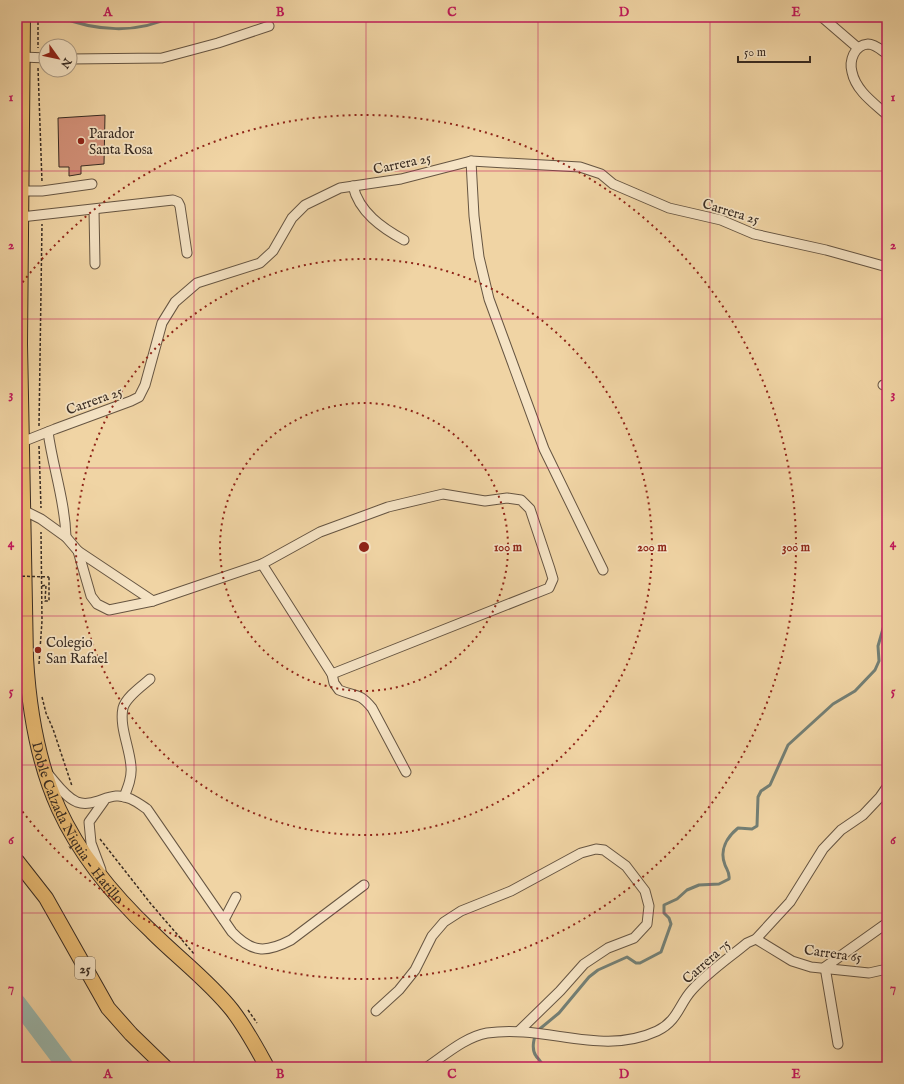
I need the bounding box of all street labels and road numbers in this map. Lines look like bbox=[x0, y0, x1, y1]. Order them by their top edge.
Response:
street label: Carrera 25 bbox=[372, 149, 433, 179]
street label: Carrera 25 bbox=[700, 195, 761, 229]
street label: Carrera 25 bbox=[64, 382, 125, 419]
street label: Doble Calzada Niquia - Hatillo bbox=[27, 740, 128, 908]
street label: Carrera 75 bbox=[679, 935, 734, 988]
street label: Carrera 65 bbox=[803, 941, 863, 967]
road number: 25 bbox=[75, 957, 95, 979]

